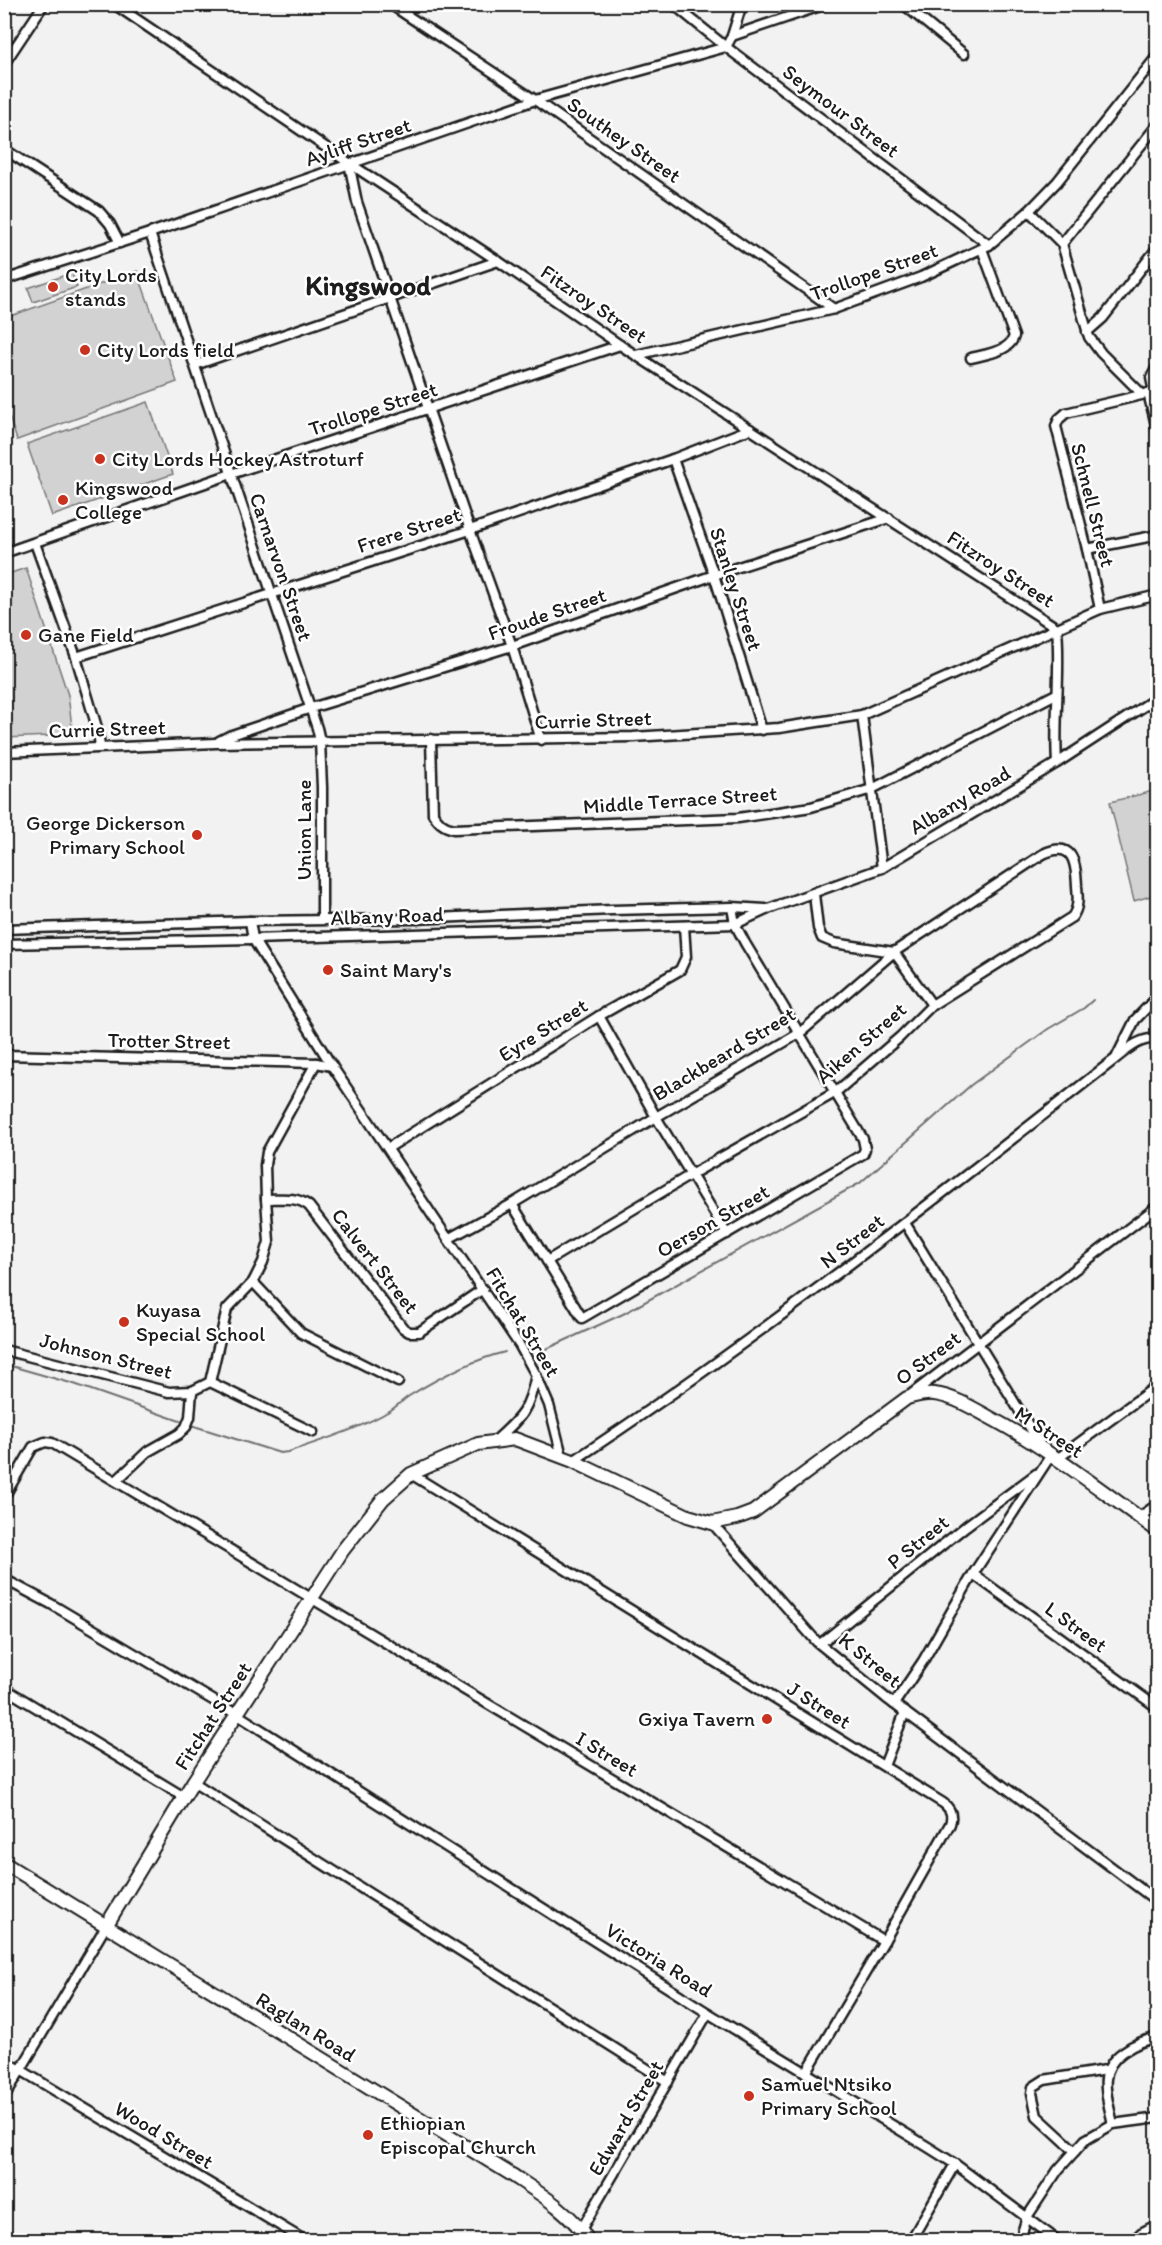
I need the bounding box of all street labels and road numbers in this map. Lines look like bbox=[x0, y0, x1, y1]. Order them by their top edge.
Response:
street label: Seymour Street bbox=[778, 59, 905, 163]
street label: Southey Street bbox=[563, 91, 686, 188]
street label: Ayliff Street bbox=[302, 112, 414, 171]
street label: Trollope Street bbox=[807, 237, 941, 306]
street label: Fitzroy Street bbox=[536, 259, 652, 348]
street label: Trollope Street bbox=[305, 376, 440, 441]
street label: Schnell Street bbox=[1066, 440, 1121, 570]
street label: Carnarvon Street bbox=[244, 490, 319, 644]
street label: Frere Street bbox=[354, 501, 464, 558]
street label: Stanley Street bbox=[705, 524, 768, 654]
street label: Fitzroy Street bbox=[943, 525, 1060, 613]
street label: Froude Street bbox=[485, 582, 609, 645]
street label: Currie Street bbox=[534, 705, 652, 734]
street label: Currie Street bbox=[48, 714, 166, 743]
street label: Albany Road bbox=[905, 760, 1015, 839]
street label: Union Lane bbox=[291, 779, 316, 881]
street label: Middle Terrace Street bbox=[582, 780, 778, 819]
street label: Albany Road bbox=[330, 901, 444, 930]
street label: Eyre Street bbox=[494, 992, 592, 1067]
street label: Aiken Street bbox=[810, 996, 911, 1089]
street label: Blackbeard Street bbox=[648, 1001, 800, 1106]
street label: Trotter Street bbox=[107, 1027, 231, 1054]
street label: Oerson Street bbox=[652, 1178, 774, 1263]
street label: Calvert Street bbox=[326, 1203, 424, 1318]
street label: N Street bbox=[815, 1208, 889, 1273]
street label: Fitchat Street bbox=[481, 1262, 566, 1381]
street label: O Street bbox=[890, 1325, 965, 1390]
street label: Johnson Street bbox=[37, 1327, 175, 1384]
street label: M Street bbox=[1010, 1400, 1088, 1463]
street label: P Street bbox=[882, 1509, 954, 1574]
street label: L Street bbox=[1040, 1596, 1112, 1658]
street label: K Street bbox=[834, 1627, 907, 1693]
street label: Fitchat Street bbox=[168, 1657, 257, 1774]
street label: J Street bbox=[783, 1675, 856, 1734]
street label: I Street bbox=[572, 1725, 643, 1782]
street label: Victoria Road bbox=[601, 1917, 718, 2003]
street label: Raglan Road bbox=[252, 1986, 361, 2067]
street label: Edward Street bbox=[582, 2056, 669, 2180]
street label: Wood Street bbox=[110, 2095, 218, 2174]

